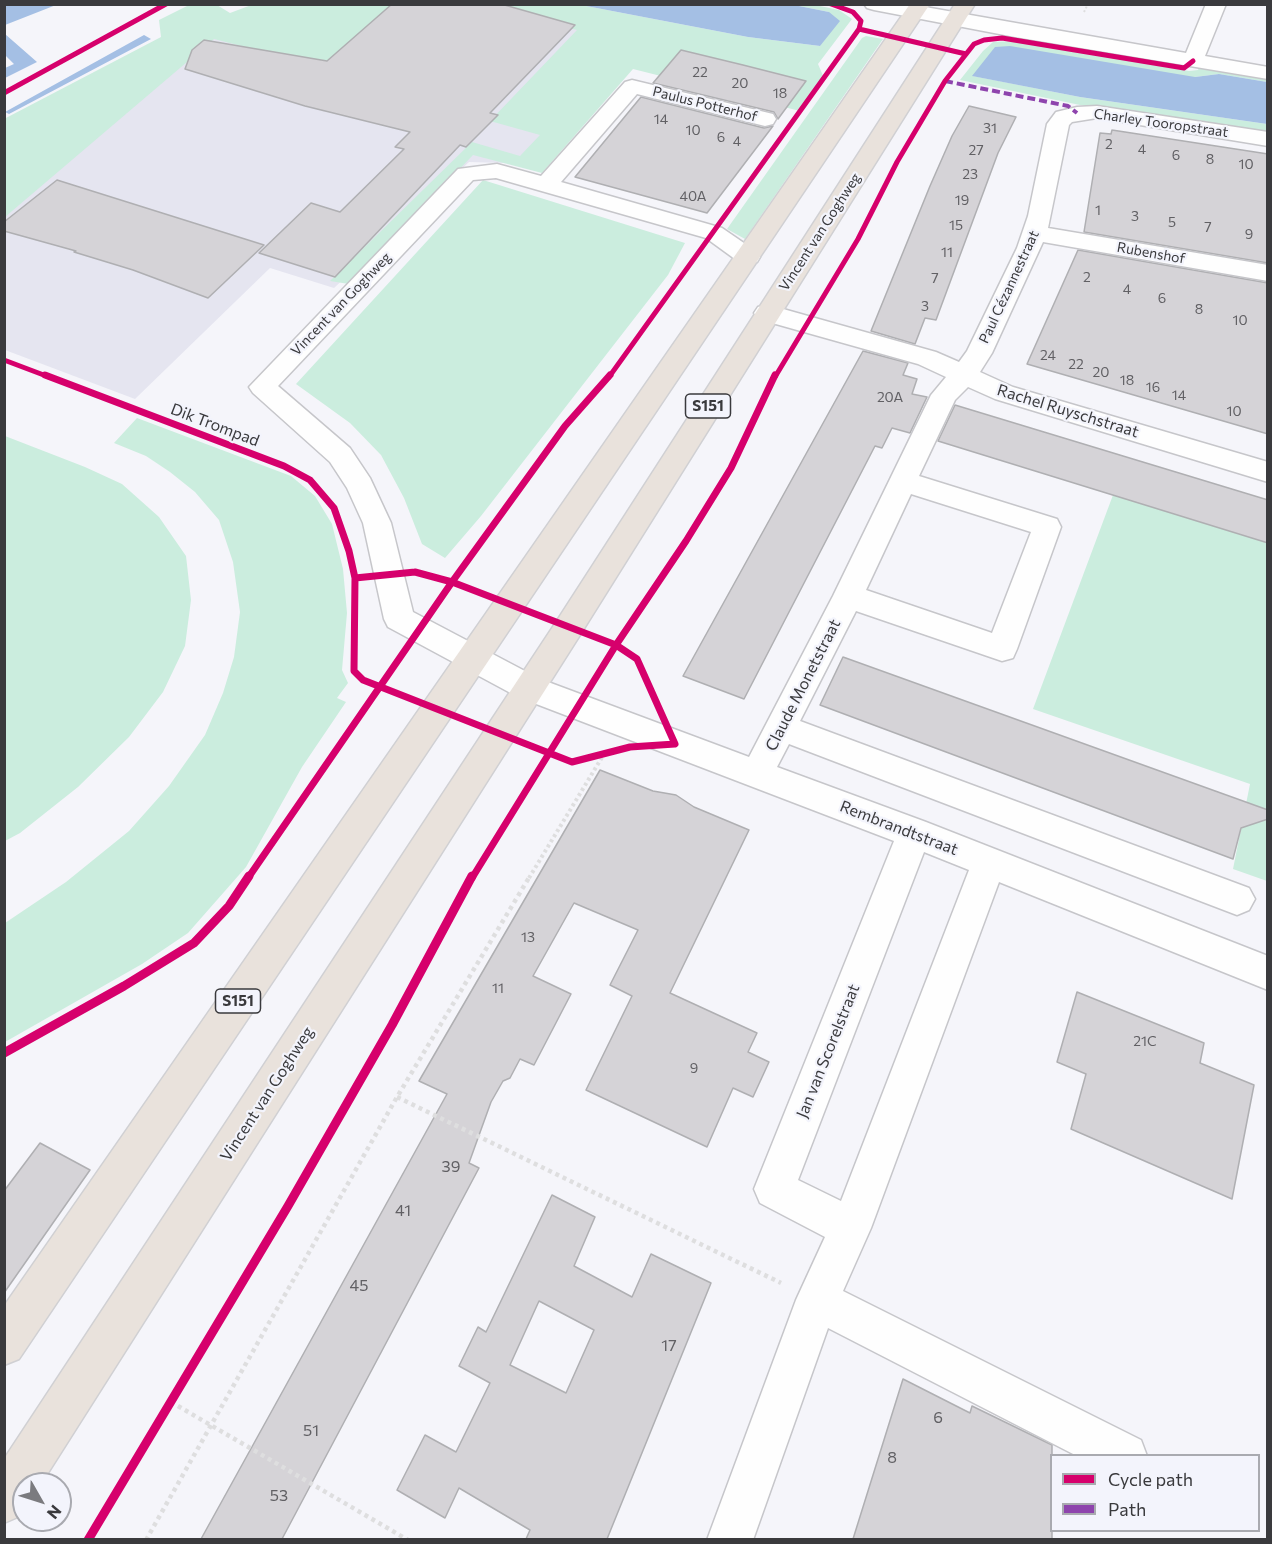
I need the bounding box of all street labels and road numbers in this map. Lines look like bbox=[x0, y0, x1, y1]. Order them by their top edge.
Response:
street label: Paulus Potterhof bbox=[651, 83, 759, 125]
street label: Charley Tooropstraat bbox=[1093, 105, 1229, 141]
street label: Vincent van Goghweg bbox=[776, 170, 864, 294]
street label: Paul Cézannestraat bbox=[975, 228, 1043, 346]
street label: Rubenshof bbox=[1116, 239, 1186, 267]
street label: Vincent van Goghweg bbox=[287, 249, 395, 359]
street label: Rachel Ruyschstraat bbox=[995, 380, 1141, 442]
road number: S151 bbox=[686, 394, 730, 418]
street label: Dik Trompad bbox=[168, 399, 262, 451]
street label: Claude Monetstraat bbox=[761, 616, 845, 754]
street label: Rembrandtstraat bbox=[837, 797, 961, 859]
street label: Jan van Scorelstraat bbox=[792, 981, 864, 1121]
road number: S151 bbox=[216, 989, 260, 1013]
street label: Vincent van Goghweg bbox=[216, 1023, 318, 1165]

